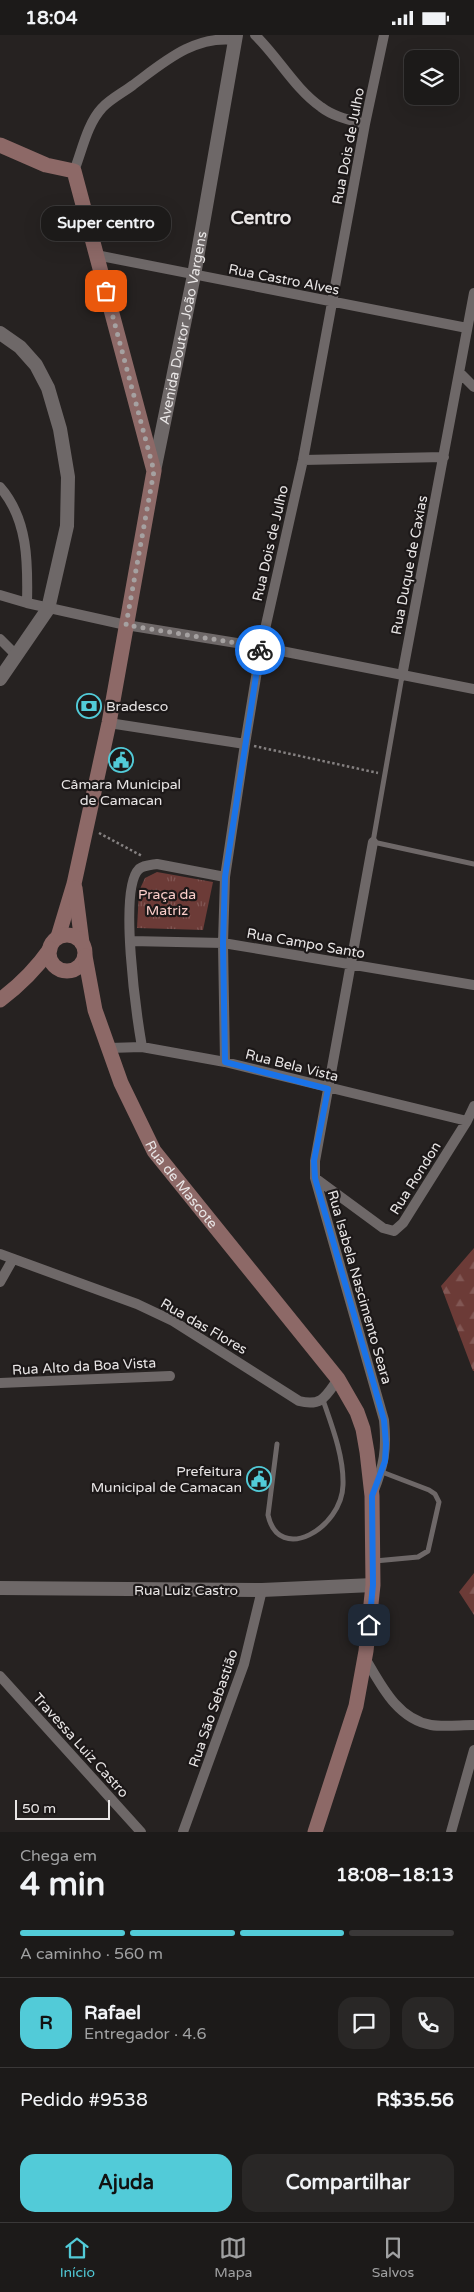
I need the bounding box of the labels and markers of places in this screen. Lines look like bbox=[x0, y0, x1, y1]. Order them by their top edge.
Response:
callout: Super centro bbox=[41, 206, 171, 241]
pin bbox=[85, 270, 127, 312]
bank icon: Bradesco bbox=[76, 693, 102, 719]
place label: Bradesco bbox=[106, 698, 168, 715]
public building icon: Câmara Municipal de Camacan bbox=[108, 747, 134, 773]
place label: Câmara Municipal de Camacan bbox=[61, 776, 181, 809]
place label: Prefeitura Municipal de Camacan bbox=[91, 1463, 242, 1496]
public building icon: Prefeitura Municipal de Camacan bbox=[246, 1466, 272, 1492]
pin bbox=[348, 1604, 390, 1646]

